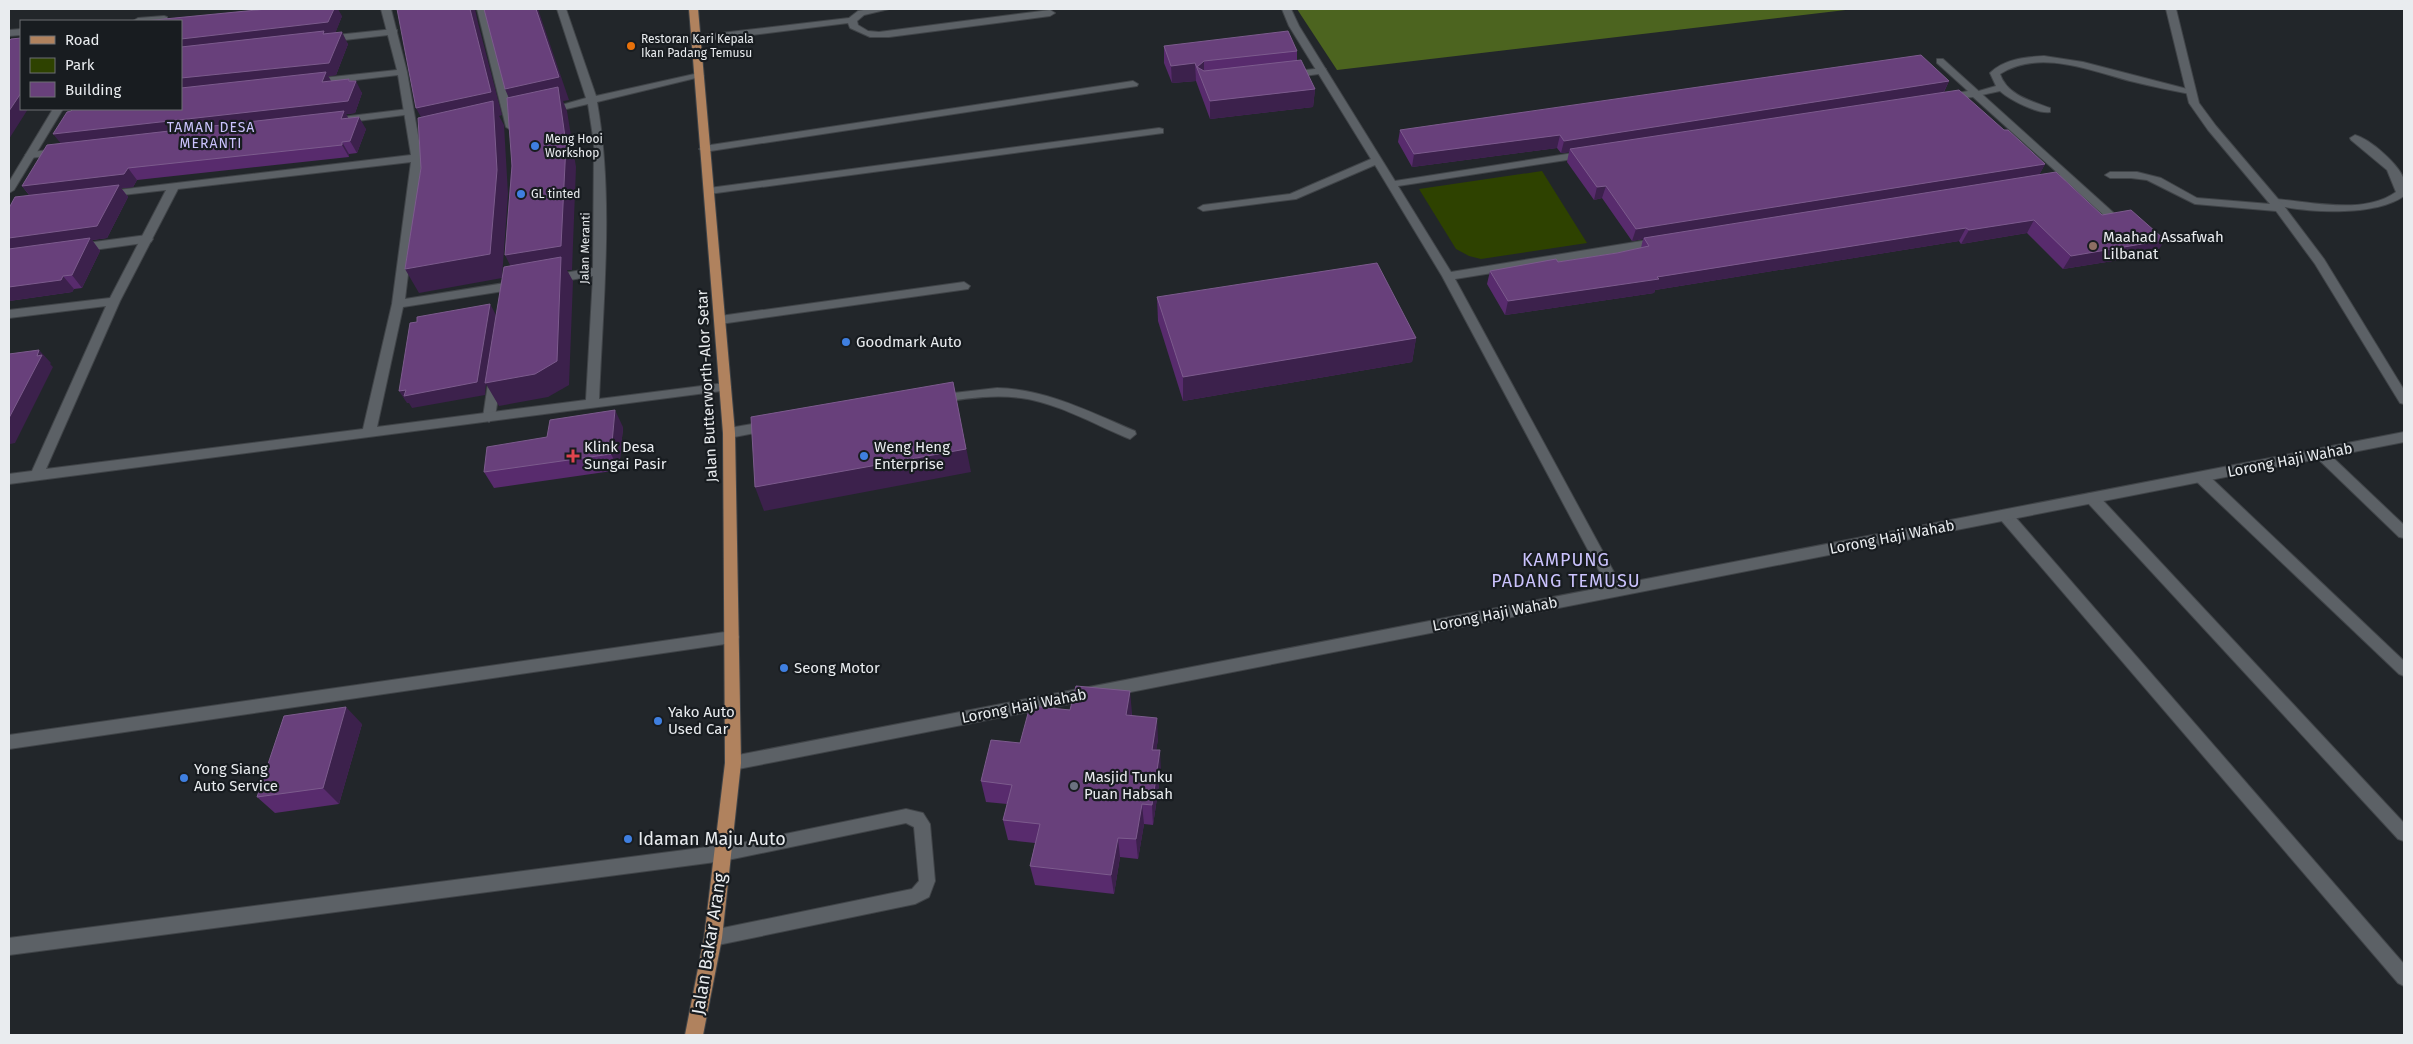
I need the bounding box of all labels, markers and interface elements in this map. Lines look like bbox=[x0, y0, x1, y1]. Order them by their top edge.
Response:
legend bbox=[20, 20, 182, 110]
text: Road bbox=[65, 31, 100, 49]
place label: Restoran Kari Kepala Ikan Padang Temusu bbox=[641, 32, 754, 60]
marker: Restoran Kari Kepala Ikan Padang Temusu bbox=[625, 40, 637, 52]
text: Park bbox=[65, 56, 95, 74]
text: Building bbox=[65, 81, 121, 99]
district label: TAMAN DESA MERANTI bbox=[167, 119, 255, 152]
place label: Meng Hooi Workshop bbox=[545, 132, 603, 160]
marker: Meng Hooi Workshop bbox=[529, 140, 541, 152]
place label: GL tinted bbox=[531, 187, 580, 201]
marker: GL tinted bbox=[515, 188, 527, 200]
street label: Jalan Meranti bbox=[577, 212, 593, 284]
place label: Maahad Assafwah Lilbanat bbox=[2103, 228, 2224, 263]
marker: Maahad Assafwah Lilbanat bbox=[2087, 240, 2099, 252]
street label: Jalan Butterworth-Alor Setar bbox=[693, 289, 721, 483]
place label: Goodmark Auto bbox=[856, 333, 962, 351]
marker: Goodmark Auto bbox=[840, 336, 852, 348]
place label: Klink Desa Sungai Pasir bbox=[584, 438, 667, 473]
place label: Weng Heng Enterprise bbox=[874, 438, 950, 473]
street label: Lorong Haji Wahab bbox=[2226, 439, 2354, 481]
marker: Klink Desa Sungai Pasir bbox=[566, 449, 580, 463]
marker: Weng Heng Enterprise bbox=[858, 450, 870, 462]
street label: Lorong Haji Wahab bbox=[1828, 516, 1956, 558]
district label: KAMPUNG PADANG TEMUSU bbox=[1491, 549, 1641, 592]
street label: Lorong Haji Wahab bbox=[1431, 593, 1559, 635]
place label: Seong Motor bbox=[794, 659, 880, 677]
marker: Seong Motor bbox=[778, 662, 790, 674]
street label: Lorong Haji Wahab bbox=[960, 685, 1088, 727]
place label: Yako Auto Used Car bbox=[668, 703, 735, 738]
marker: Yako Auto Used Car bbox=[652, 715, 664, 727]
place label: Yong Siang Auto Service bbox=[194, 760, 278, 795]
place label: Masjid Tunku Puan Habsah bbox=[1084, 768, 1173, 803]
marker: Yong Siang Auto Service bbox=[178, 772, 190, 784]
marker: Masjid Tunku Puan Habsah bbox=[1068, 780, 1080, 792]
place label: Idaman Maju Auto bbox=[638, 828, 786, 850]
marker: Idaman Maju Auto bbox=[622, 833, 634, 845]
street label: Jalan Bakar Arang bbox=[687, 871, 731, 1016]

